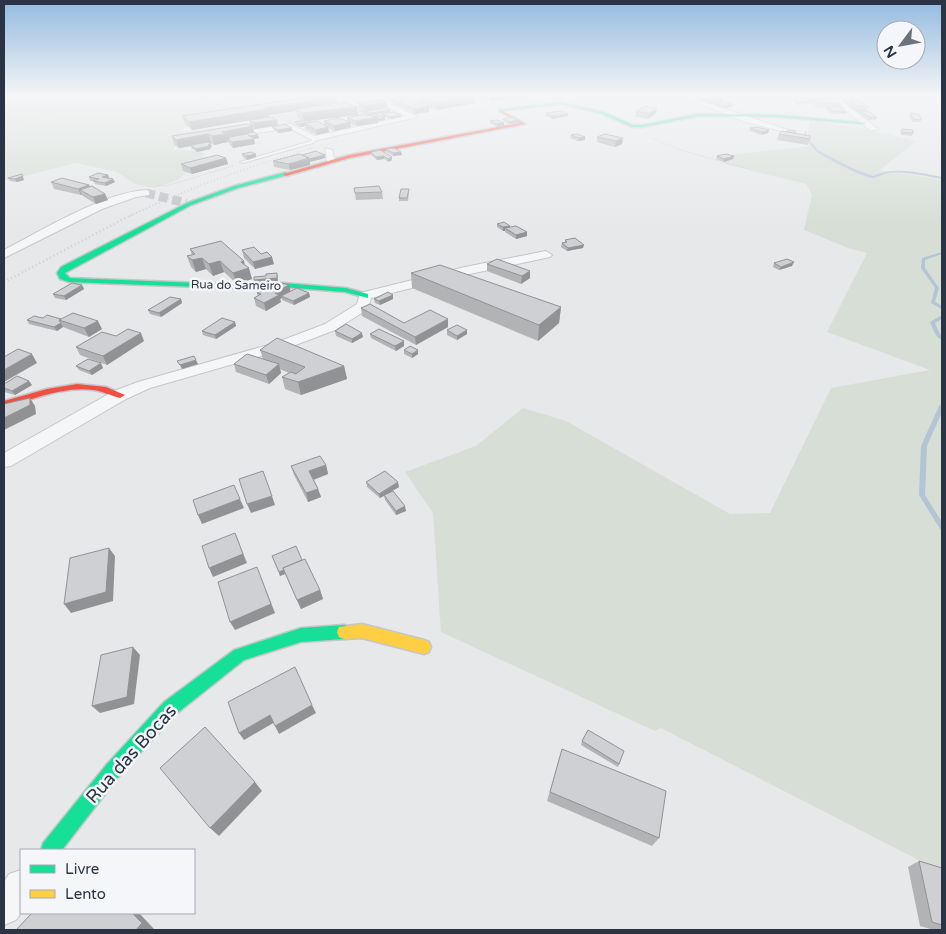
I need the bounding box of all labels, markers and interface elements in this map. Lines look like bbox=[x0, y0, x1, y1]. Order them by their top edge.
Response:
north arrow bbox=[876, 20, 926, 70]
text: N bbox=[880, 42, 901, 61]
street label: Rua do Sameiro bbox=[191, 277, 281, 293]
street label: Rua das Bocas bbox=[81, 700, 181, 808]
legend bbox=[20, 849, 195, 914]
text: Livre bbox=[65, 860, 99, 878]
text: Lento bbox=[65, 885, 106, 903]

